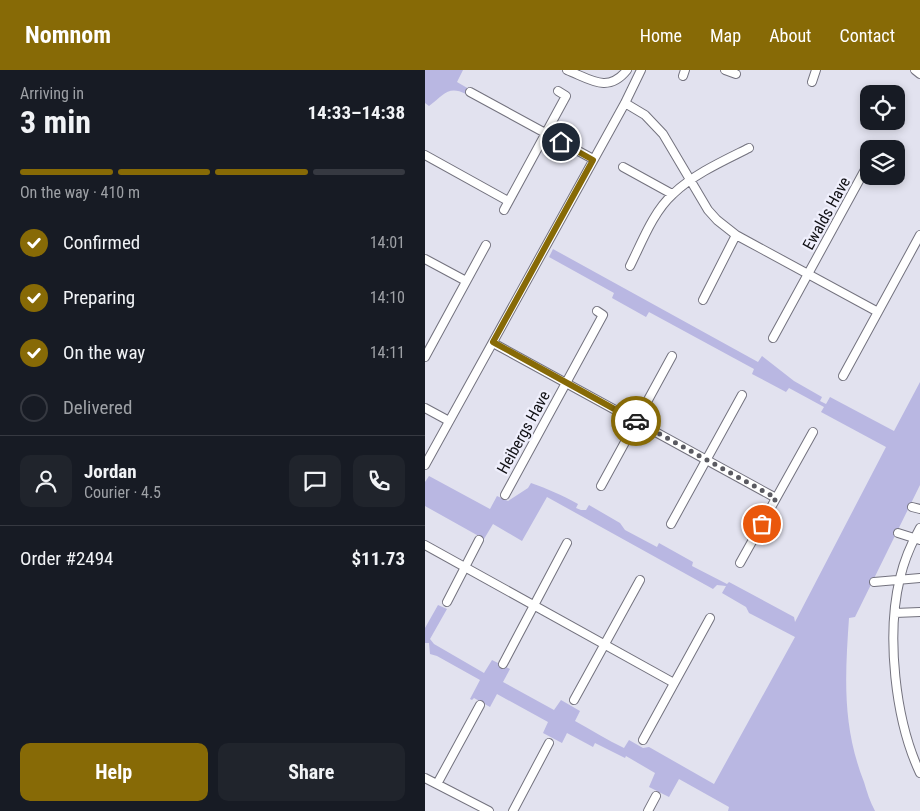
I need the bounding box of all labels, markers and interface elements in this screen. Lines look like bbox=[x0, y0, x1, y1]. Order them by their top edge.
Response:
text: Nomnom bbox=[25, 21, 111, 49]
text: Home bbox=[640, 25, 682, 46]
text: Map bbox=[710, 25, 741, 46]
text: About bbox=[769, 25, 811, 46]
text: Contact bbox=[839, 25, 895, 46]
text: Arriving in bbox=[20, 84, 84, 103]
map controls bbox=[860, 85, 905, 185]
button: locate bbox=[860, 85, 905, 130]
text: 14:33–14:38 bbox=[307, 101, 405, 124]
text: 3 min bbox=[20, 103, 91, 141]
pin bbox=[540, 121, 582, 163]
icon: home bbox=[547, 128, 575, 156]
button: layers bbox=[860, 140, 905, 185]
street label: Ewalds Have bbox=[799, 174, 854, 253]
text: On the way · 410 m bbox=[20, 183, 140, 202]
icon: check bbox=[20, 229, 48, 257]
text: Confirmed bbox=[63, 231, 140, 254]
text: 14:01 bbox=[370, 233, 405, 252]
icon: check bbox=[20, 284, 48, 312]
text: Preparing bbox=[63, 286, 135, 309]
text: 14:10 bbox=[370, 288, 405, 307]
icon: check bbox=[20, 339, 48, 367]
text: On the way bbox=[63, 341, 145, 364]
text: 14:11 bbox=[370, 343, 405, 362]
street label: Heibergs Have bbox=[493, 387, 554, 477]
text: Delivered bbox=[63, 396, 132, 419]
courier bbox=[611, 396, 661, 446]
icon: car bbox=[622, 407, 650, 435]
button: person bbox=[20, 455, 72, 507]
button: chat bbox=[289, 455, 341, 507]
button: phone bbox=[353, 455, 405, 507]
text: Jordan bbox=[84, 460, 137, 483]
text: Courier · 4.5 bbox=[84, 483, 161, 502]
pin bbox=[741, 503, 783, 545]
icon: bag bbox=[748, 510, 776, 538]
text: Order #2494 bbox=[20, 547, 113, 570]
text: $11.73 bbox=[351, 547, 405, 570]
button: Help bbox=[20, 743, 208, 801]
button: Share bbox=[218, 743, 405, 801]

